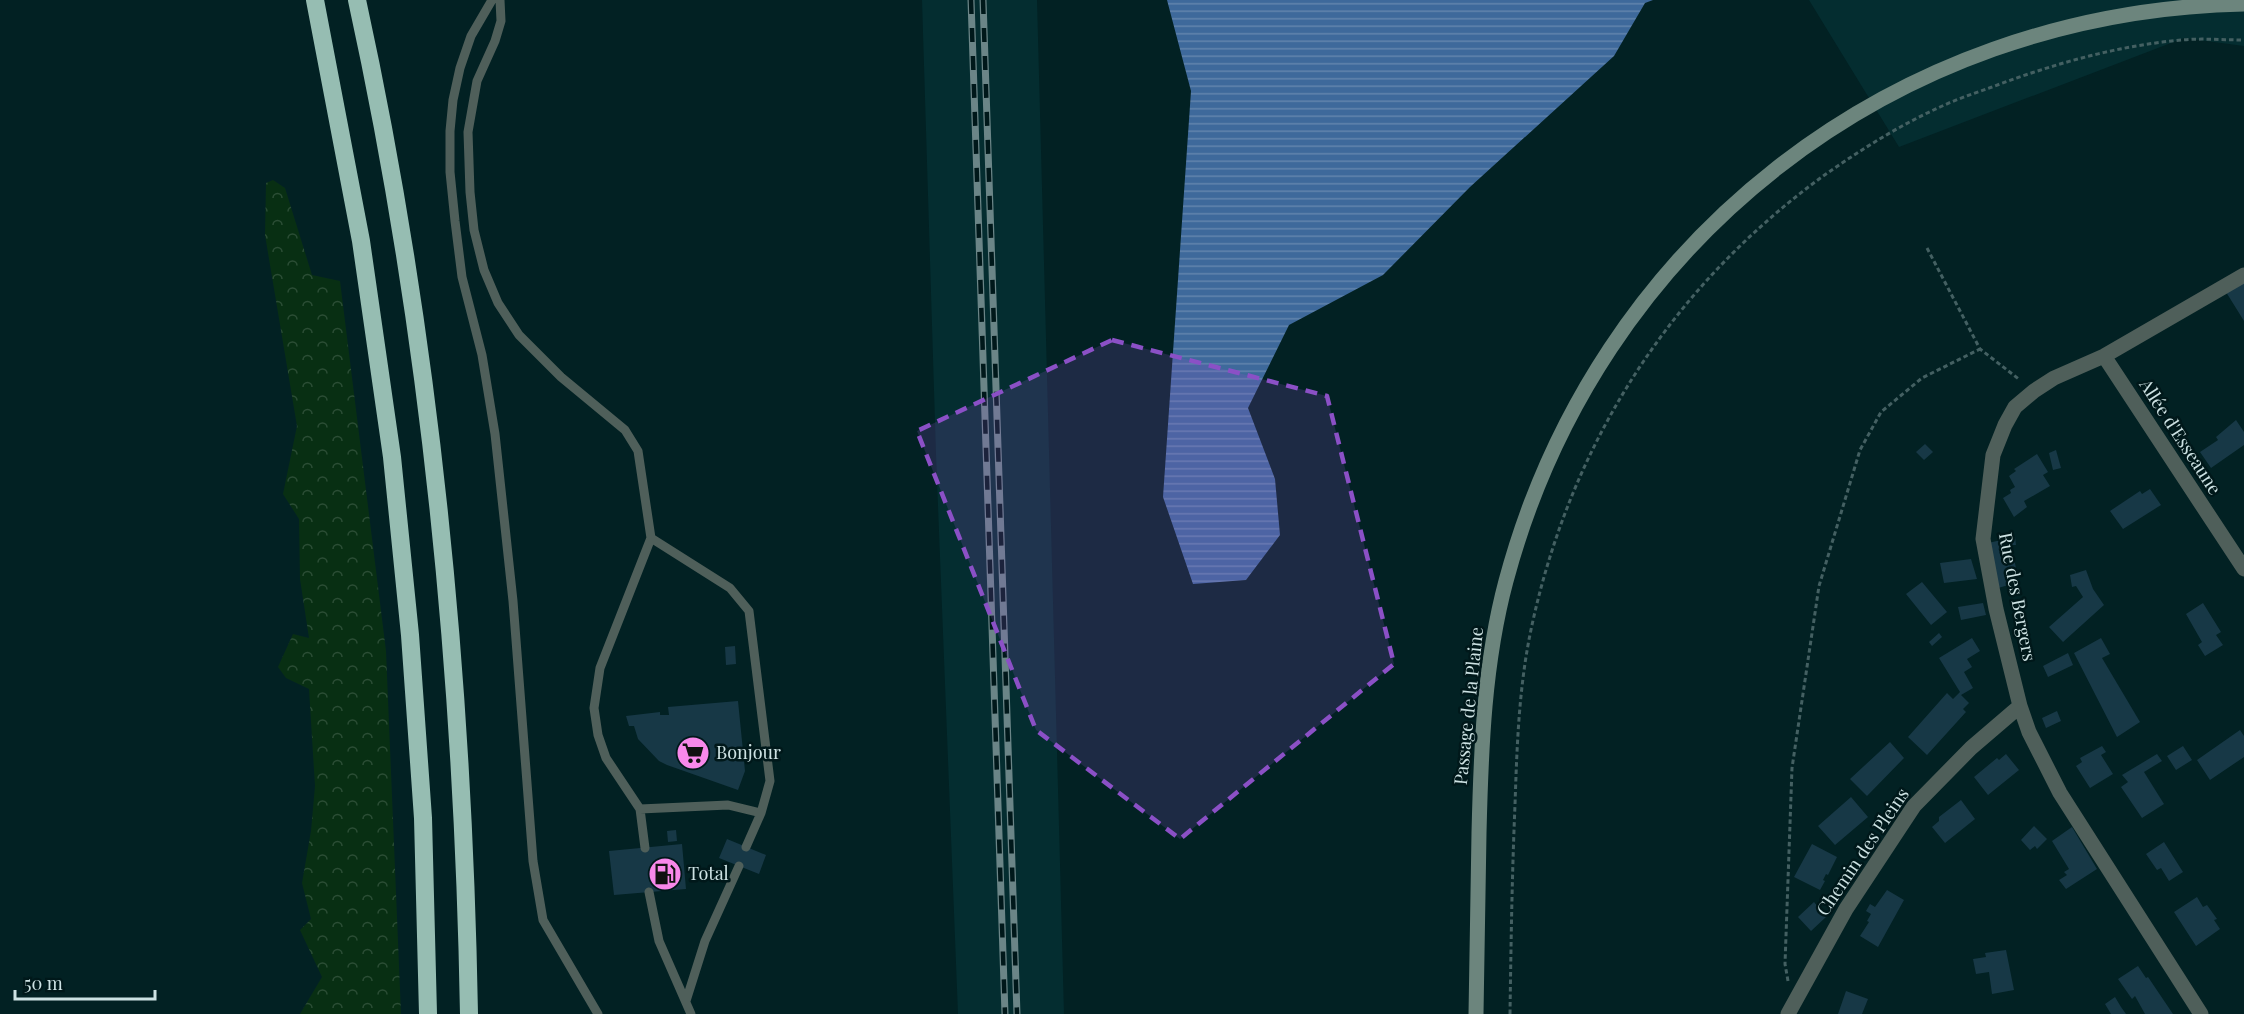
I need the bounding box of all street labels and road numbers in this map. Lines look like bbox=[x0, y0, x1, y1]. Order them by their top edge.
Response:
street label: Allée d'Esseaune bbox=[2134, 373, 2227, 499]
street label: Rue des Bergers bbox=[1994, 530, 2042, 663]
street label: Passage de la Plaine bbox=[1448, 626, 1488, 786]
street label: Chemin des Pleins bbox=[1811, 783, 1914, 920]

